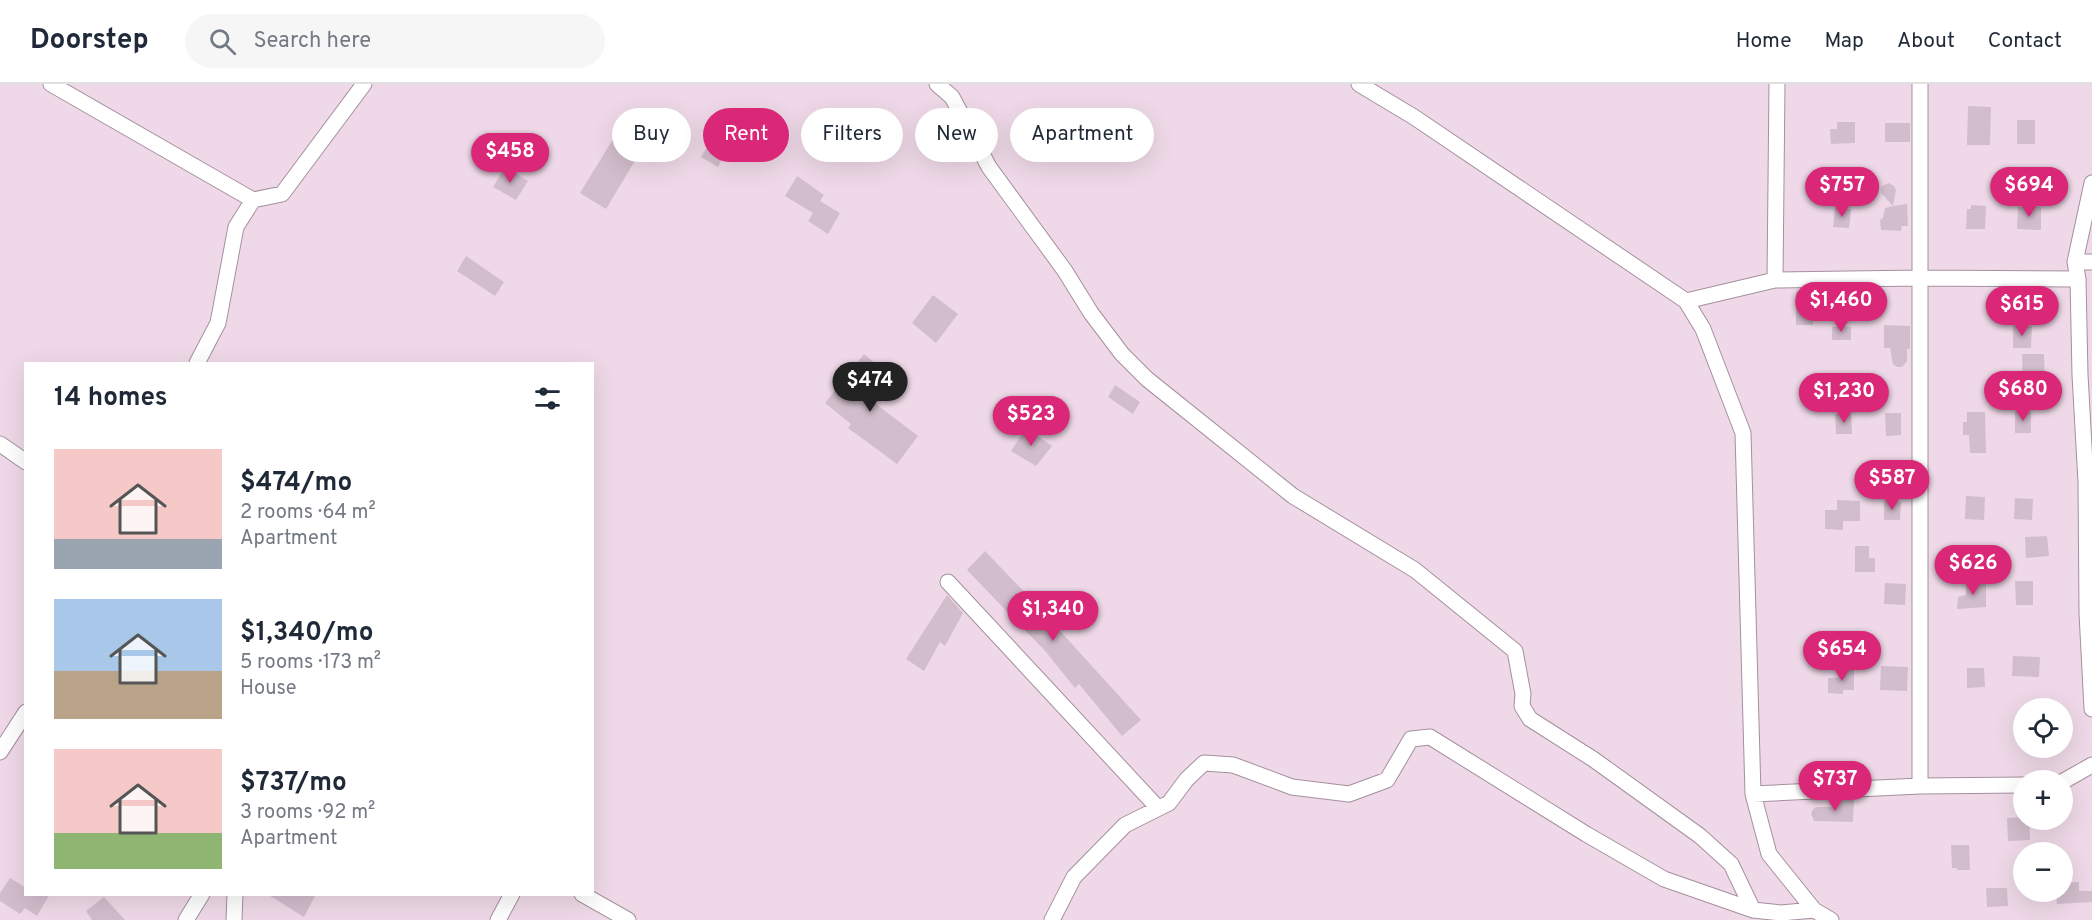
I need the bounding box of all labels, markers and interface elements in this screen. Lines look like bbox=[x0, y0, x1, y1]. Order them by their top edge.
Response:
search box bbox=[185, 14, 605, 68]
text: Doorstep bbox=[30, 23, 149, 59]
icon: search bbox=[206, 25, 239, 58]
text: Search here bbox=[254, 28, 371, 55]
text: Home bbox=[1736, 28, 1792, 55]
text: Map bbox=[1825, 28, 1864, 55]
text: About bbox=[1897, 28, 1955, 55]
text: Contact bbox=[1988, 28, 2062, 55]
chip: Buy bbox=[612, 108, 691, 162]
chip: Rent bbox=[703, 108, 789, 162]
chip: Filters bbox=[801, 108, 903, 162]
chip: New bbox=[915, 108, 998, 162]
chip: Apartment bbox=[1010, 108, 1154, 162]
pin: $458 bbox=[474, 133, 546, 184]
text: $458 bbox=[485, 139, 535, 165]
pin: $757 bbox=[1806, 167, 1878, 218]
pin: $694 bbox=[1993, 167, 2065, 218]
text: $757 bbox=[1819, 173, 1865, 199]
text: $694 bbox=[2004, 173, 2054, 199]
pin: $1,460 bbox=[1792, 282, 1890, 333]
pin: $615 bbox=[1986, 286, 2058, 337]
text: $1,460 bbox=[1809, 288, 1873, 314]
text: $615 bbox=[2000, 292, 2044, 318]
pin: $474 bbox=[834, 362, 906, 413]
text: $474 bbox=[847, 368, 893, 394]
pin: $680 bbox=[1987, 371, 2059, 422]
pin: $1,230 bbox=[1795, 373, 1893, 424]
text: $680 bbox=[1998, 377, 2048, 403]
text: $1,230 bbox=[1813, 379, 1875, 405]
text: 14 homes bbox=[54, 382, 168, 415]
icon: filters bbox=[531, 382, 564, 415]
pin: $523 bbox=[995, 396, 1067, 447]
text: $523 bbox=[1007, 402, 1055, 428]
pin: $587 bbox=[1856, 460, 1928, 511]
text: $587 bbox=[1868, 466, 1916, 492]
text: $474/mo bbox=[240, 467, 352, 500]
icon: home bbox=[102, 473, 174, 545]
text: 2 rooms · 64 m² bbox=[240, 500, 376, 526]
text: Apartment bbox=[240, 526, 338, 552]
pin: $626 bbox=[1937, 545, 2009, 596]
text: $626 bbox=[1949, 551, 1997, 577]
pin: $1,340 bbox=[1004, 591, 1102, 642]
text: $1,340 bbox=[1021, 597, 1085, 623]
text: $1,340/mo bbox=[240, 617, 373, 650]
icon: home bbox=[102, 623, 174, 695]
pin: $654 bbox=[1806, 631, 1878, 682]
text: $654 bbox=[1817, 637, 1867, 663]
text: 5 rooms · 173 m² bbox=[240, 650, 381, 676]
text: House bbox=[240, 676, 296, 702]
map controls bbox=[2013, 698, 2073, 902]
button: locate bbox=[2013, 698, 2073, 758]
pin: $737 bbox=[1799, 761, 1871, 812]
text: $737/mo bbox=[240, 767, 347, 800]
text: $737 bbox=[1813, 767, 1857, 793]
button: + bbox=[2013, 770, 2073, 830]
icon: home bbox=[102, 773, 174, 845]
text: 3 rooms · 92 m² bbox=[240, 800, 375, 826]
text: Apartment bbox=[240, 826, 338, 852]
button: − bbox=[2013, 842, 2073, 902]

